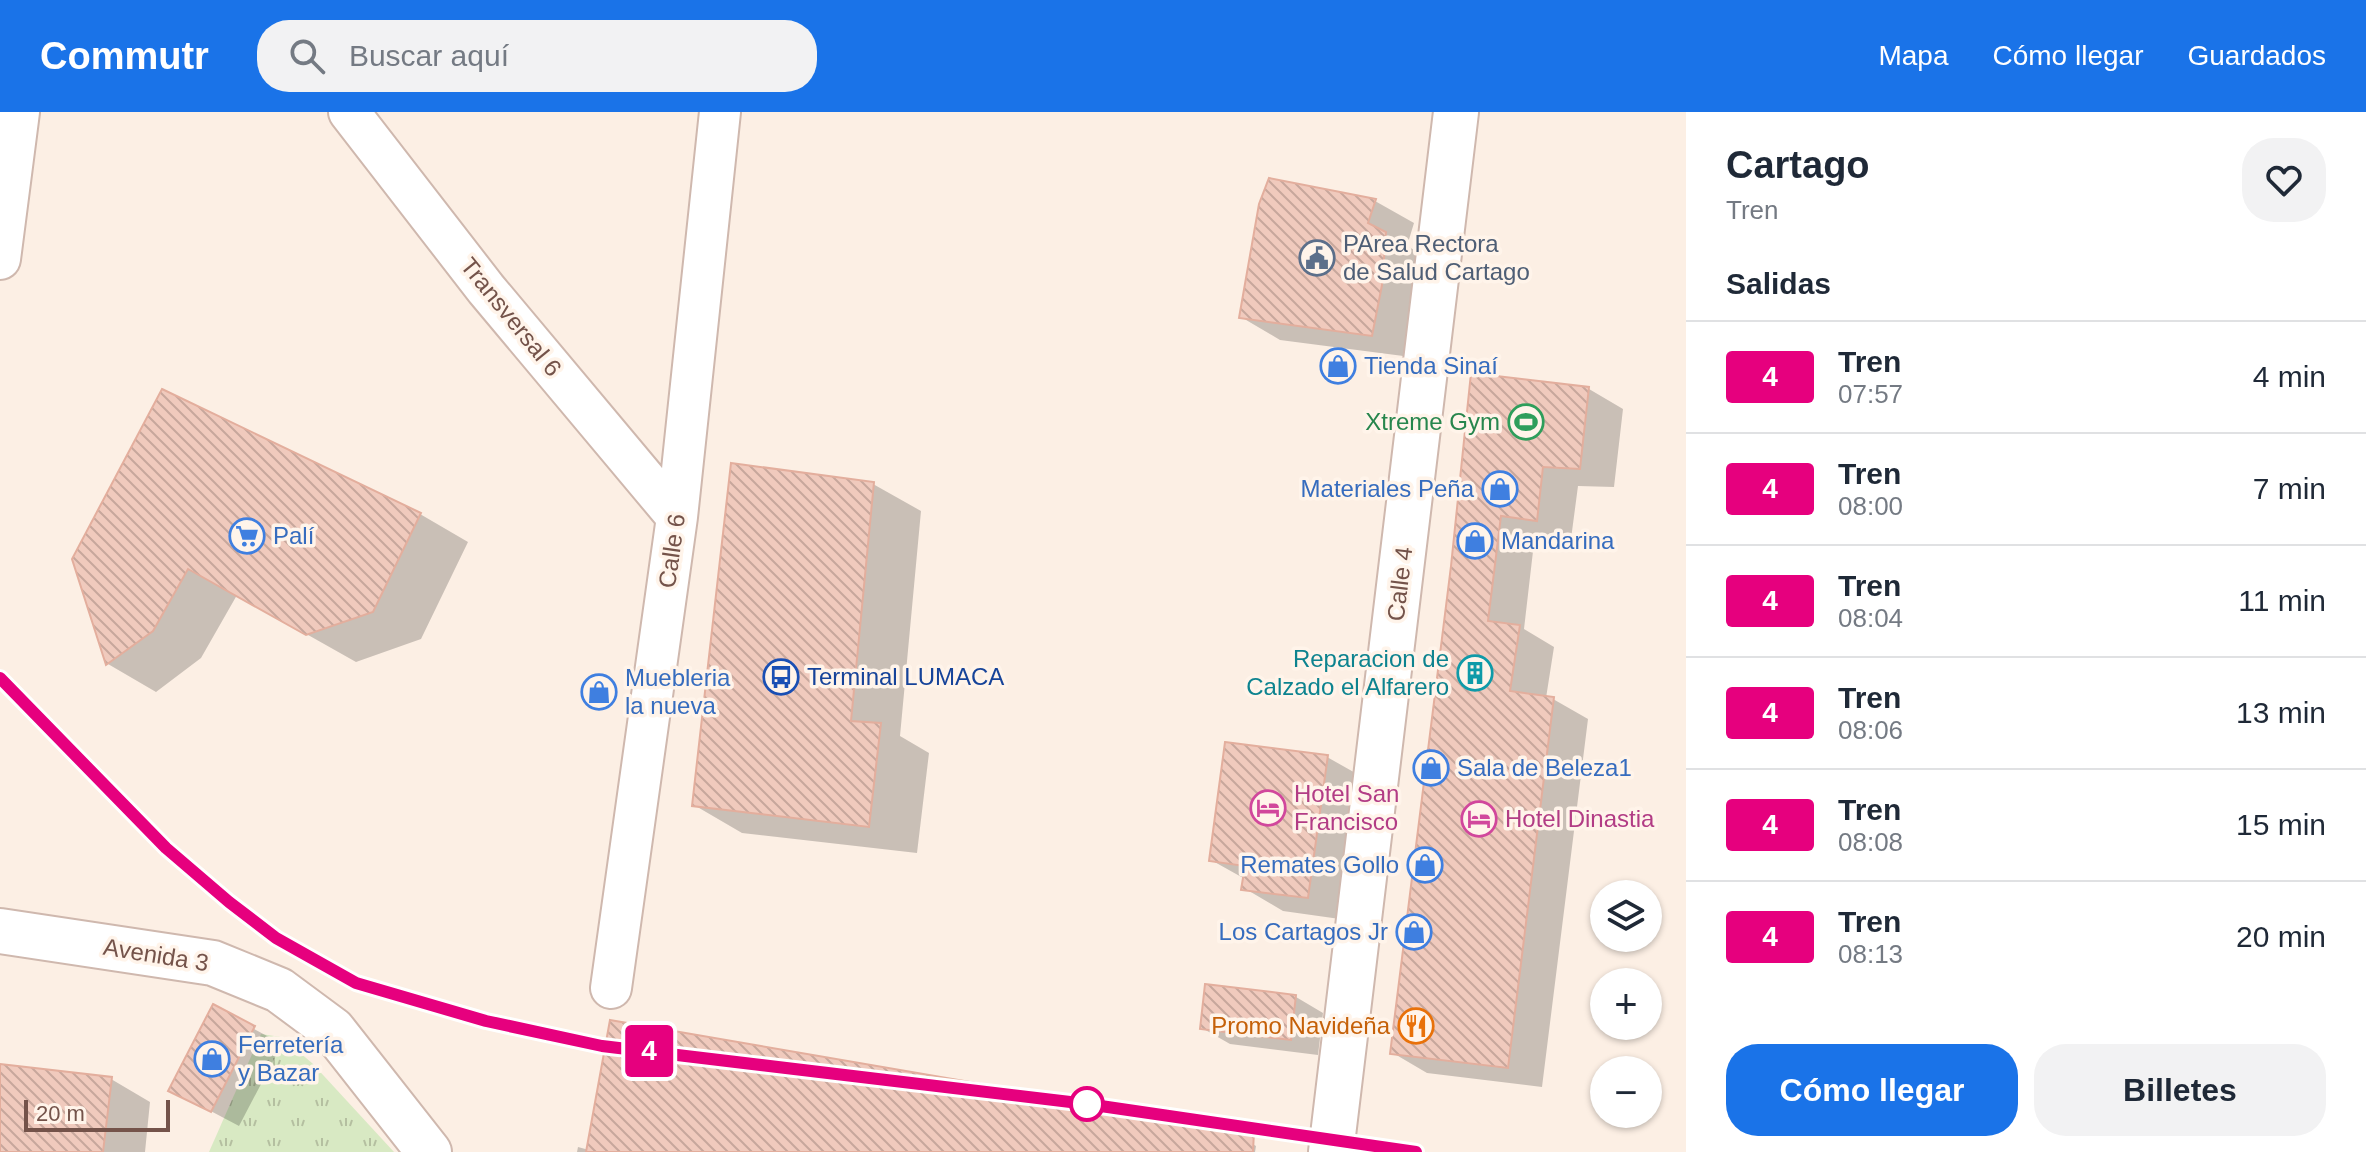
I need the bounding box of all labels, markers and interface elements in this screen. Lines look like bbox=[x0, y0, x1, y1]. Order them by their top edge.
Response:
search box bbox=[257, 20, 817, 92]
icon: search bbox=[285, 34, 329, 78]
text: Commutr bbox=[40, 35, 209, 77]
text: Buscar aquí bbox=[349, 39, 509, 72]
text: Mapa bbox=[1878, 40, 1949, 71]
text: Cómo llegar bbox=[1993, 40, 2143, 71]
text: Guardados bbox=[2187, 40, 2326, 71]
button: heart bbox=[2242, 138, 2326, 222]
text: Cartago bbox=[1726, 144, 1870, 186]
text: Tren bbox=[1726, 195, 1779, 225]
place label: PArea Rectora de Salud Cartago bbox=[1343, 230, 1530, 285]
public building icon: PArea Rectora de Salud Cartago bbox=[1298, 239, 1336, 277]
street label: Transversal 6 bbox=[455, 252, 567, 381]
text: Salidas bbox=[1726, 267, 1831, 300]
text: Tren bbox=[1838, 345, 1901, 378]
shop icon: Tienda Sinaí bbox=[1319, 347, 1357, 385]
place label: Tienda Sinaí bbox=[1364, 352, 1498, 379]
text: 4 min bbox=[2253, 360, 2326, 393]
text: 4 bbox=[1762, 361, 1778, 392]
text: 07:57 bbox=[1838, 379, 1903, 409]
sports icon: Xtreme Gym bbox=[1507, 403, 1545, 441]
place label: Xtreme Gym bbox=[1365, 408, 1500, 435]
text: Tren bbox=[1838, 457, 1901, 490]
shop icon: Materiales Peña bbox=[1481, 470, 1519, 508]
text: 7 min bbox=[2253, 472, 2326, 505]
text: 4 bbox=[1762, 473, 1778, 504]
place label: Materiales Peña bbox=[1301, 475, 1475, 502]
text: 08:00 bbox=[1838, 491, 1903, 521]
street label: Calle 6 bbox=[653, 512, 690, 590]
supermarket icon: Palí bbox=[228, 517, 266, 555]
place label: Palí bbox=[273, 522, 315, 549]
shop icon: Mandarina bbox=[1456, 522, 1494, 560]
place label: Mandarina bbox=[1501, 527, 1615, 554]
street label: Calle 4 bbox=[1382, 545, 1417, 623]
text: Tren bbox=[1838, 569, 1901, 602]
text: 11 min bbox=[2238, 584, 2326, 617]
text: 4 bbox=[1762, 585, 1778, 616]
text: 08:04 bbox=[1838, 603, 1903, 633]
place label: Reparacion de Calzado el Alfarero bbox=[1246, 645, 1449, 700]
building icon: Reparacion de Calzado el Alfarero bbox=[1456, 654, 1494, 692]
bus stop icon: Terminal LUMACA bbox=[762, 658, 800, 696]
place label: Terminal LUMACA bbox=[807, 663, 1004, 690]
place label: Muebleria la nueva bbox=[625, 664, 731, 719]
shop icon: Muebleria la nueva bbox=[580, 673, 618, 711]
text: Tren bbox=[1838, 681, 1901, 714]
text: 13 min bbox=[2236, 696, 2326, 729]
text: 4 bbox=[1762, 697, 1778, 728]
text: 08:06 bbox=[1838, 715, 1903, 745]
shop icon: Sala de Beleza1 bbox=[1412, 749, 1450, 787]
place label: Sala de Beleza1 bbox=[1457, 754, 1632, 781]
place label: Hotel San Francisco bbox=[1294, 780, 1399, 835]
hotel icon: Hotel San Francisco bbox=[1249, 789, 1287, 827]
text: Tren bbox=[1838, 793, 1901, 826]
hotel icon: Hotel Dinastia bbox=[1460, 800, 1498, 838]
place label: Hotel Dinastia bbox=[1505, 805, 1655, 832]
text: 15 min bbox=[2236, 808, 2326, 841]
text: 4 bbox=[1762, 809, 1778, 840]
text: 08:08 bbox=[1838, 827, 1903, 857]
shop icon: Remates Gollo bbox=[1406, 846, 1444, 884]
place label: Remates Gollo bbox=[1240, 851, 1399, 878]
map controls bbox=[1590, 880, 1662, 1128]
button: layers bbox=[1590, 880, 1662, 952]
text: Tren bbox=[1838, 905, 1901, 938]
shop icon: Los Cartagos Jr bbox=[1395, 913, 1433, 951]
place label: Los Cartagos Jr bbox=[1219, 918, 1388, 945]
text: 20 min bbox=[2236, 920, 2326, 953]
text: 4 bbox=[1762, 921, 1778, 952]
street label: Avenida 3 bbox=[101, 933, 211, 976]
text: 08:13 bbox=[1838, 939, 1903, 969]
button: + bbox=[1590, 968, 1662, 1040]
restaurant icon: Promo Navideña bbox=[1397, 1007, 1435, 1045]
place label: Promo Navideña bbox=[1211, 1012, 1391, 1039]
line badge: 4 bbox=[623, 1025, 675, 1077]
place label: Ferretería y Bazar bbox=[238, 1031, 344, 1086]
text: 4 bbox=[641, 1035, 657, 1066]
shop icon: Ferretería y Bazar bbox=[193, 1040, 231, 1078]
button: Cómo llegar bbox=[1726, 1044, 2018, 1136]
button: Billetes bbox=[2034, 1044, 2326, 1136]
button: − bbox=[1590, 1056, 1662, 1128]
unlabelled marker bbox=[1070, 1087, 1104, 1121]
scale bar bbox=[24, 1096, 170, 1132]
text: 20 m bbox=[36, 1101, 85, 1126]

